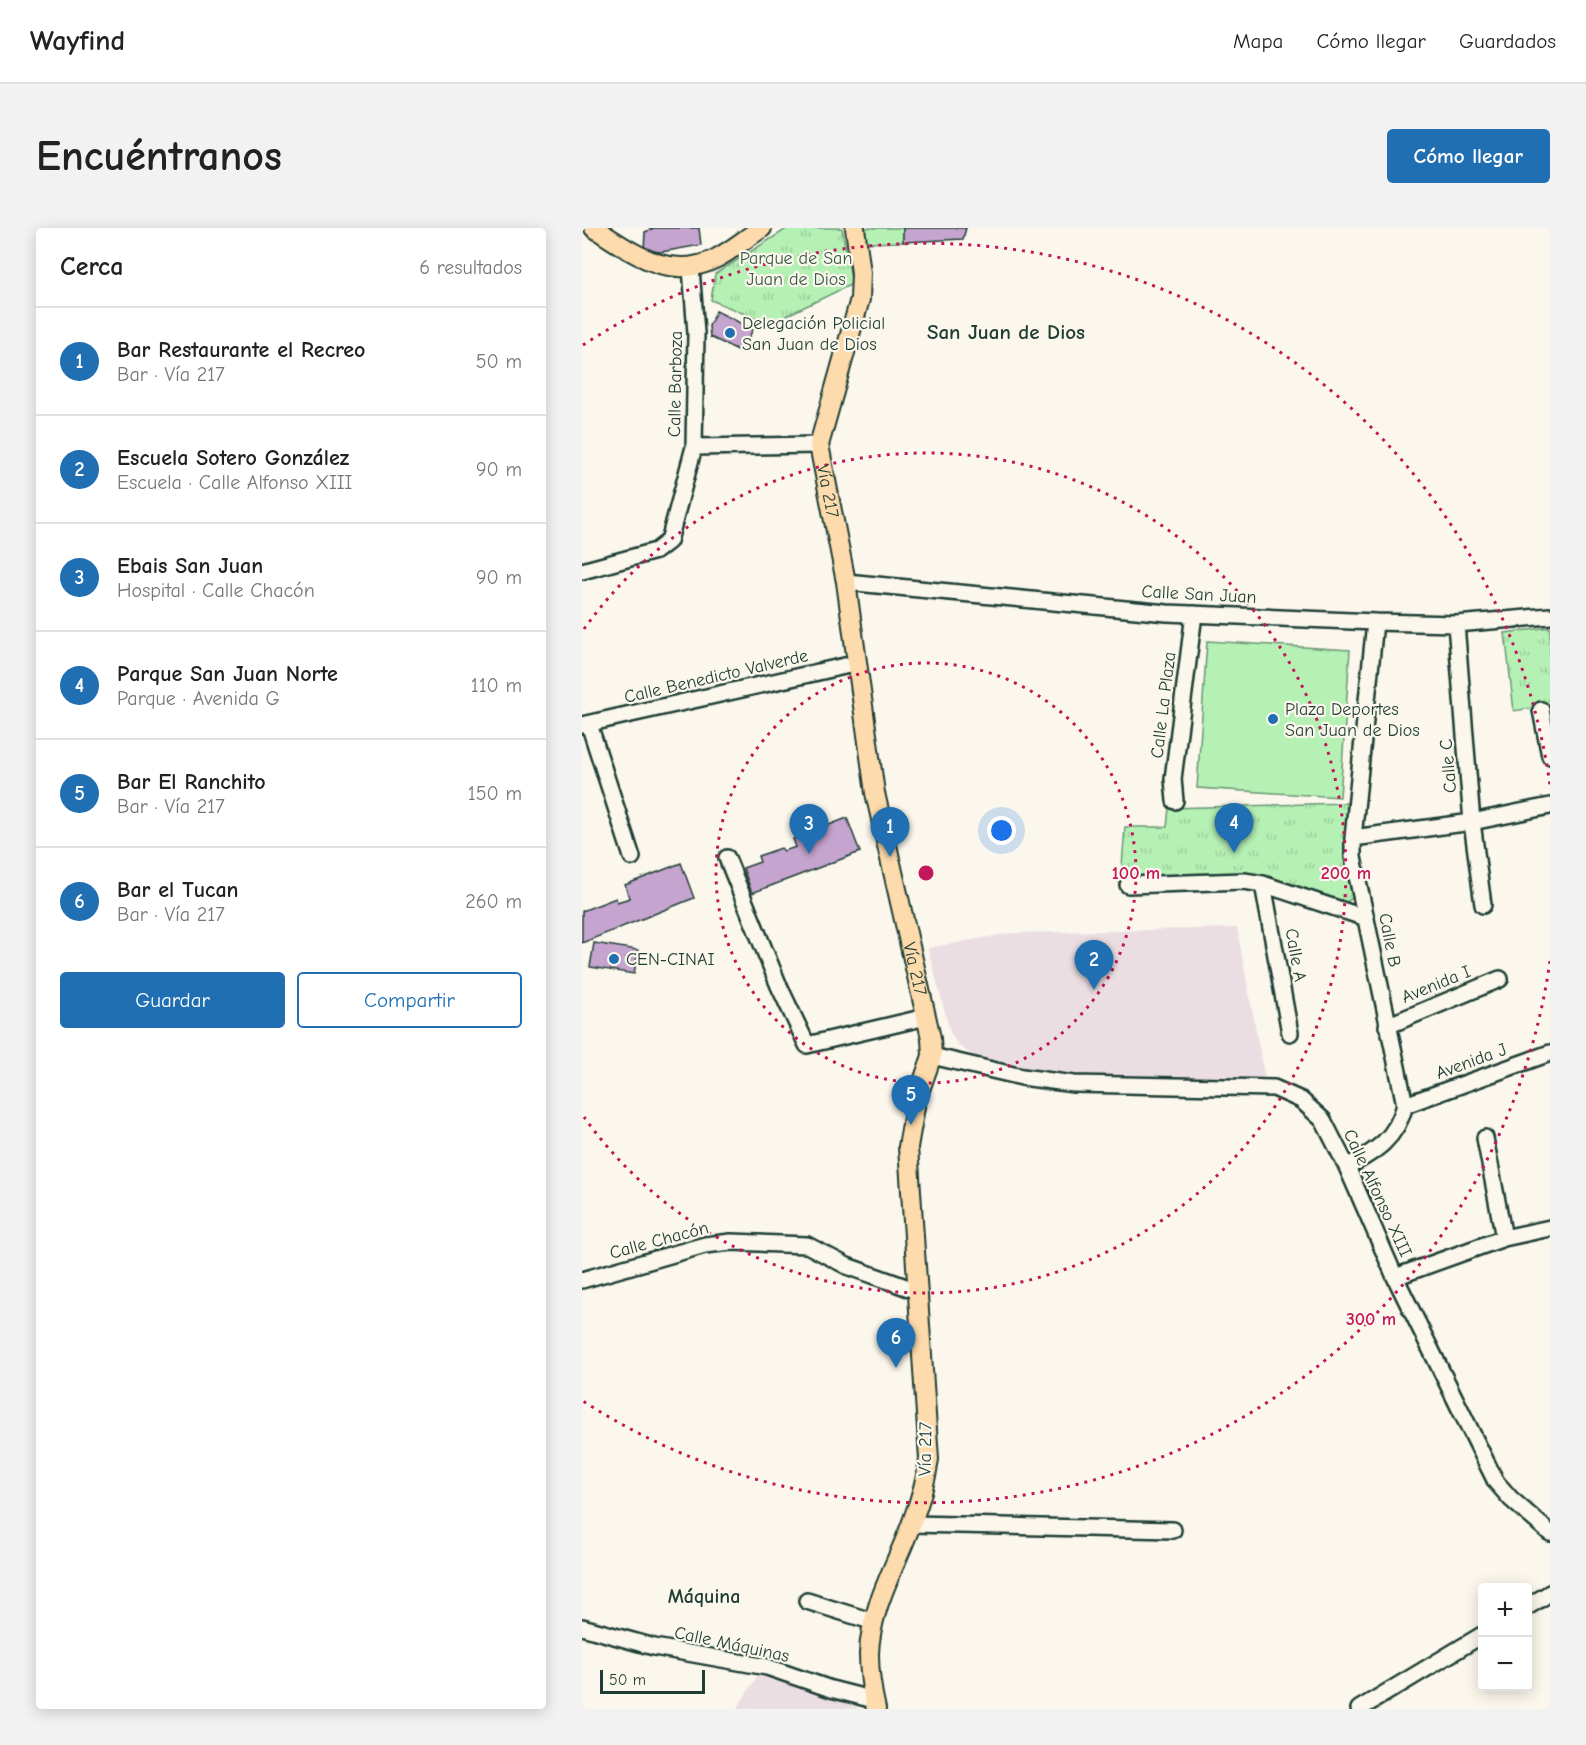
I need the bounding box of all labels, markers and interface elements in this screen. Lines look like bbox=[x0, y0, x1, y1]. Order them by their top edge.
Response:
text: Wayfind bbox=[30, 25, 125, 57]
text: Mapa bbox=[1233, 29, 1283, 53]
text: Cómo llegar bbox=[1316, 29, 1426, 53]
text: Guardados bbox=[1459, 29, 1556, 53]
button: Cómo llegar bbox=[1387, 129, 1550, 183]
text: Encuéntranos bbox=[36, 132, 282, 181]
park label: Parque de San Juan de Dios bbox=[740, 248, 852, 290]
text: Cerca bbox=[60, 252, 124, 282]
text: 6 resultados bbox=[419, 256, 522, 279]
place label: Delegación Policial San Juan de Dios bbox=[742, 313, 885, 355]
district label: San Juan de Dios bbox=[927, 320, 1085, 344]
marker: Delegación Policial San Juan de Dios bbox=[723, 326, 737, 340]
street label: Calle Barboza bbox=[664, 331, 687, 437]
text: Bar Restaurante el Recreo bbox=[117, 337, 365, 363]
text: 1 bbox=[76, 350, 83, 373]
text: 50 m bbox=[476, 350, 522, 373]
text: Bar · Vía 217 bbox=[117, 363, 225, 386]
text: Escuela Sotero González bbox=[117, 445, 349, 471]
text: 2 bbox=[75, 458, 84, 481]
text: 90 m bbox=[476, 458, 522, 481]
street label: Vía 217 bbox=[812, 463, 843, 520]
text: Escuela · Calle Alfonso XIII bbox=[117, 471, 352, 494]
text: Ebais San Juan bbox=[117, 553, 263, 579]
text: 3 bbox=[75, 566, 84, 589]
text: 90 m bbox=[476, 566, 522, 589]
text: Hospital · Calle Chacón bbox=[117, 579, 315, 602]
street label: Calle San Juan bbox=[1141, 581, 1257, 608]
street label: Calle Benedicto Valverde bbox=[622, 645, 810, 708]
street label: Calle La Plaza bbox=[1147, 651, 1180, 760]
text: Parque San Juan Norte bbox=[117, 661, 338, 687]
text: 4 bbox=[75, 674, 84, 697]
text: 110 m bbox=[471, 674, 522, 697]
text: Parque · Avenida G bbox=[117, 687, 280, 710]
place label: Plaza Deportes San Juan de Dios bbox=[1285, 699, 1420, 741]
marker: Plaza Deportes San Juan de Dios bbox=[1266, 712, 1280, 726]
street label: Calle C bbox=[1436, 738, 1461, 794]
text: Bar El Ranchito bbox=[117, 769, 266, 795]
text: 5 bbox=[74, 782, 85, 805]
text: 150 m bbox=[468, 782, 522, 805]
text: Bar · Vía 217 bbox=[117, 795, 225, 818]
pin: 3 bbox=[790, 804, 828, 854]
pin: 4 bbox=[1214, 804, 1254, 853]
pin: 1 bbox=[870, 808, 910, 857]
your location bbox=[987, 816, 1016, 845]
centre of rings bbox=[916, 863, 936, 883]
text: 100 m bbox=[1112, 863, 1160, 884]
text: 200 m bbox=[1321, 863, 1371, 884]
text: Bar el Tucan bbox=[117, 877, 239, 903]
text: 6 bbox=[74, 890, 85, 913]
text: 260 m bbox=[465, 890, 522, 913]
text: Bar · Vía 217 bbox=[117, 903, 225, 926]
street label: Calle B bbox=[1374, 911, 1405, 969]
street label: Calle A bbox=[1281, 927, 1311, 983]
street label: Vía 217 bbox=[898, 940, 931, 998]
pin: 2 bbox=[1074, 940, 1114, 990]
place label: CEN-CINAI bbox=[626, 949, 714, 970]
marker: CEN-CINAI bbox=[607, 952, 621, 966]
street label: Avenida I bbox=[1399, 961, 1474, 1008]
button: Guardar bbox=[60, 972, 285, 1028]
button: Compartir bbox=[297, 972, 522, 1028]
street label: Avenida J bbox=[1433, 1039, 1509, 1084]
pin: 5 bbox=[892, 1076, 930, 1125]
street label: Calle Alfonso XIII bbox=[1339, 1126, 1416, 1260]
street label: Calle Chacón bbox=[607, 1217, 711, 1264]
text: 300 m bbox=[1346, 1309, 1396, 1330]
pin: 6 bbox=[876, 1318, 916, 1368]
street label: Vía 217 bbox=[915, 1421, 936, 1476]
map controls bbox=[1478, 1583, 1532, 1691]
button: + bbox=[1478, 1583, 1532, 1637]
district label: Máquina bbox=[668, 1585, 740, 1608]
street label: Calle Máquinas bbox=[673, 1622, 791, 1667]
button: − bbox=[1478, 1637, 1532, 1691]
scale bar bbox=[600, 1667, 705, 1694]
text: 50 m bbox=[609, 1671, 646, 1689]

